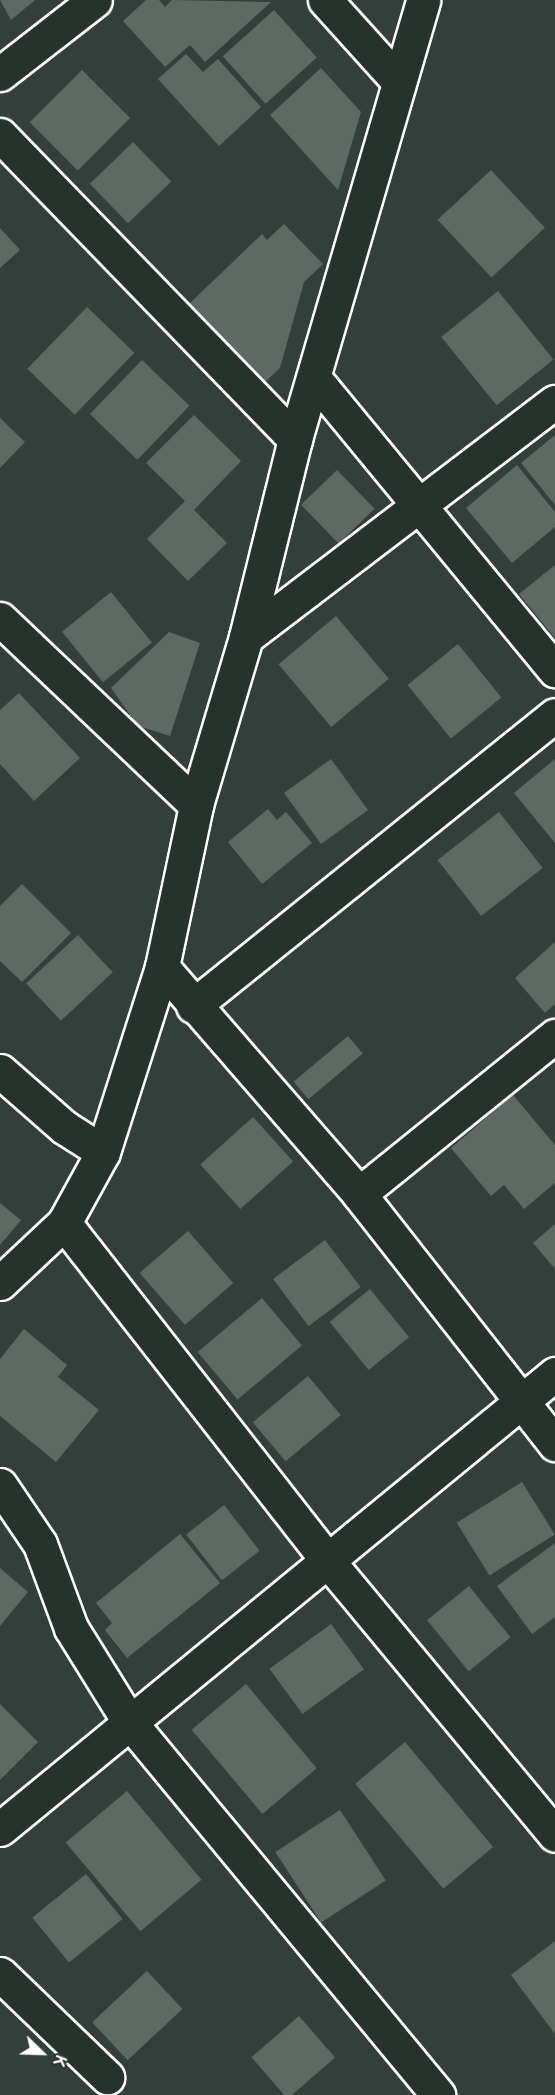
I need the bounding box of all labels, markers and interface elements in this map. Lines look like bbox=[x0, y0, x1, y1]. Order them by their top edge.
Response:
north arrow bbox=[12, 2023, 72, 2083]
text: K bbox=[48, 2051, 70, 2069]

